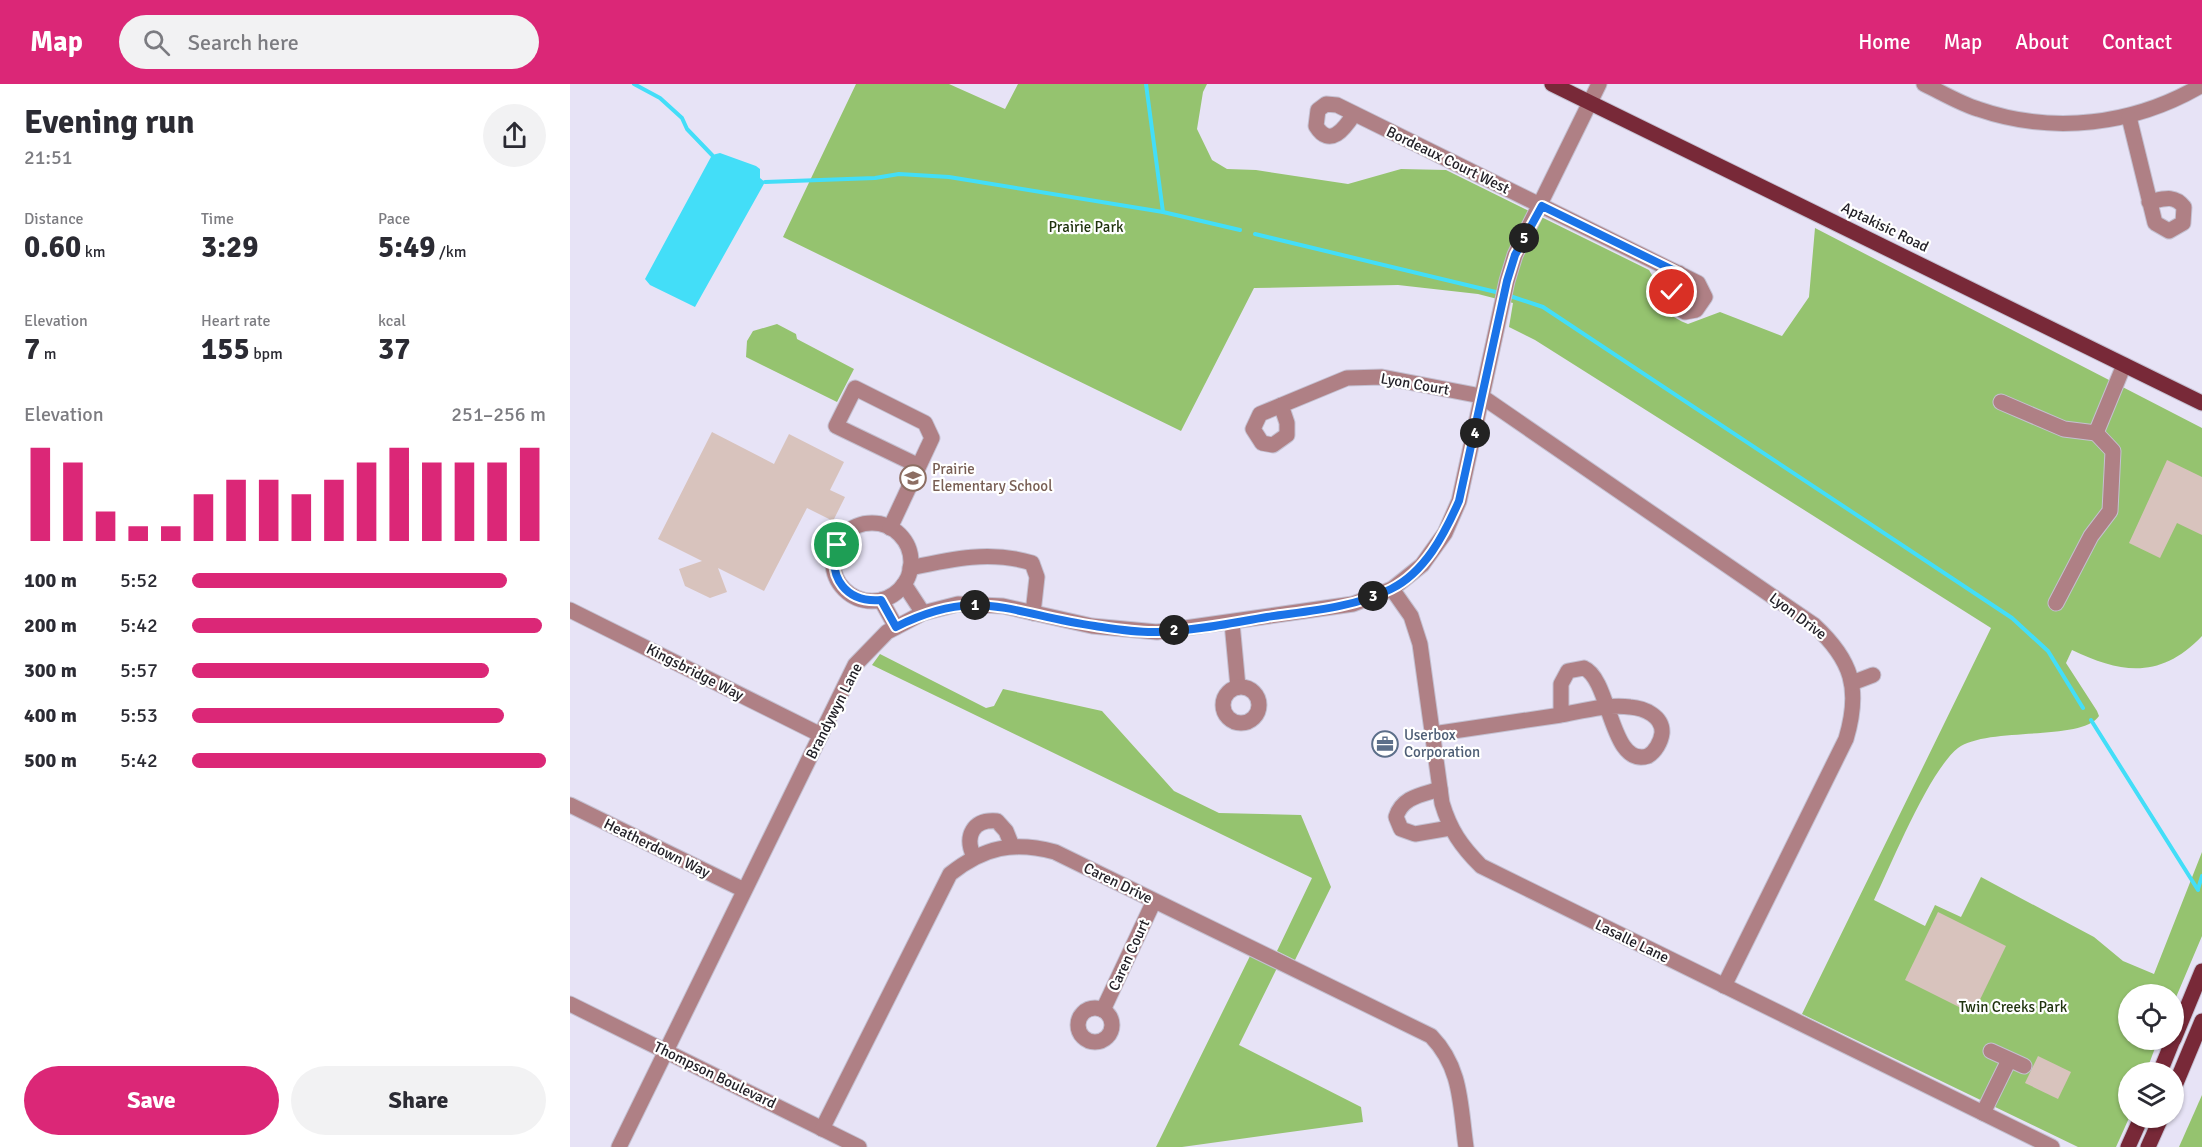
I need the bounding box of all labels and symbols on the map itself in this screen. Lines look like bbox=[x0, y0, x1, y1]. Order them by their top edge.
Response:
street label: Bordeaux Court West bbox=[1384, 122, 1512, 198]
street label: Aptakisic Road bbox=[1839, 198, 1932, 256]
park label: Prairie Park bbox=[1049, 218, 1124, 236]
pin: 5 bbox=[1509, 223, 1539, 253]
pin bbox=[1646, 266, 1697, 317]
street label: Lyon Court bbox=[1379, 369, 1451, 399]
pin: 4 bbox=[1460, 418, 1490, 448]
place label: Prairie Elementary School bbox=[932, 460, 1053, 495]
school or university icon: Prairie Elementary School bbox=[898, 463, 928, 493]
pin bbox=[811, 519, 862, 570]
pin: 3 bbox=[1358, 581, 1388, 611]
street label: Lyon Drive bbox=[1766, 589, 1830, 643]
pin: 1 bbox=[960, 590, 990, 620]
pin: 2 bbox=[1159, 615, 1189, 645]
street label: Kingsbridge Way bbox=[643, 640, 747, 704]
street label: Brandywyn Lane bbox=[802, 660, 866, 762]
place label: Userbox Corporation bbox=[1404, 726, 1480, 761]
office icon: Userbox Corporation bbox=[1370, 729, 1400, 759]
street label: Heatherdown Way bbox=[601, 814, 713, 882]
street label: Caren Drive bbox=[1081, 859, 1155, 907]
street label: Lasalle Lane bbox=[1592, 915, 1672, 967]
street label: Caren Court bbox=[1105, 916, 1153, 994]
park label: Twin Creeks Park bbox=[1959, 998, 2068, 1016]
street label: Thompson Boulevard bbox=[651, 1038, 779, 1112]

